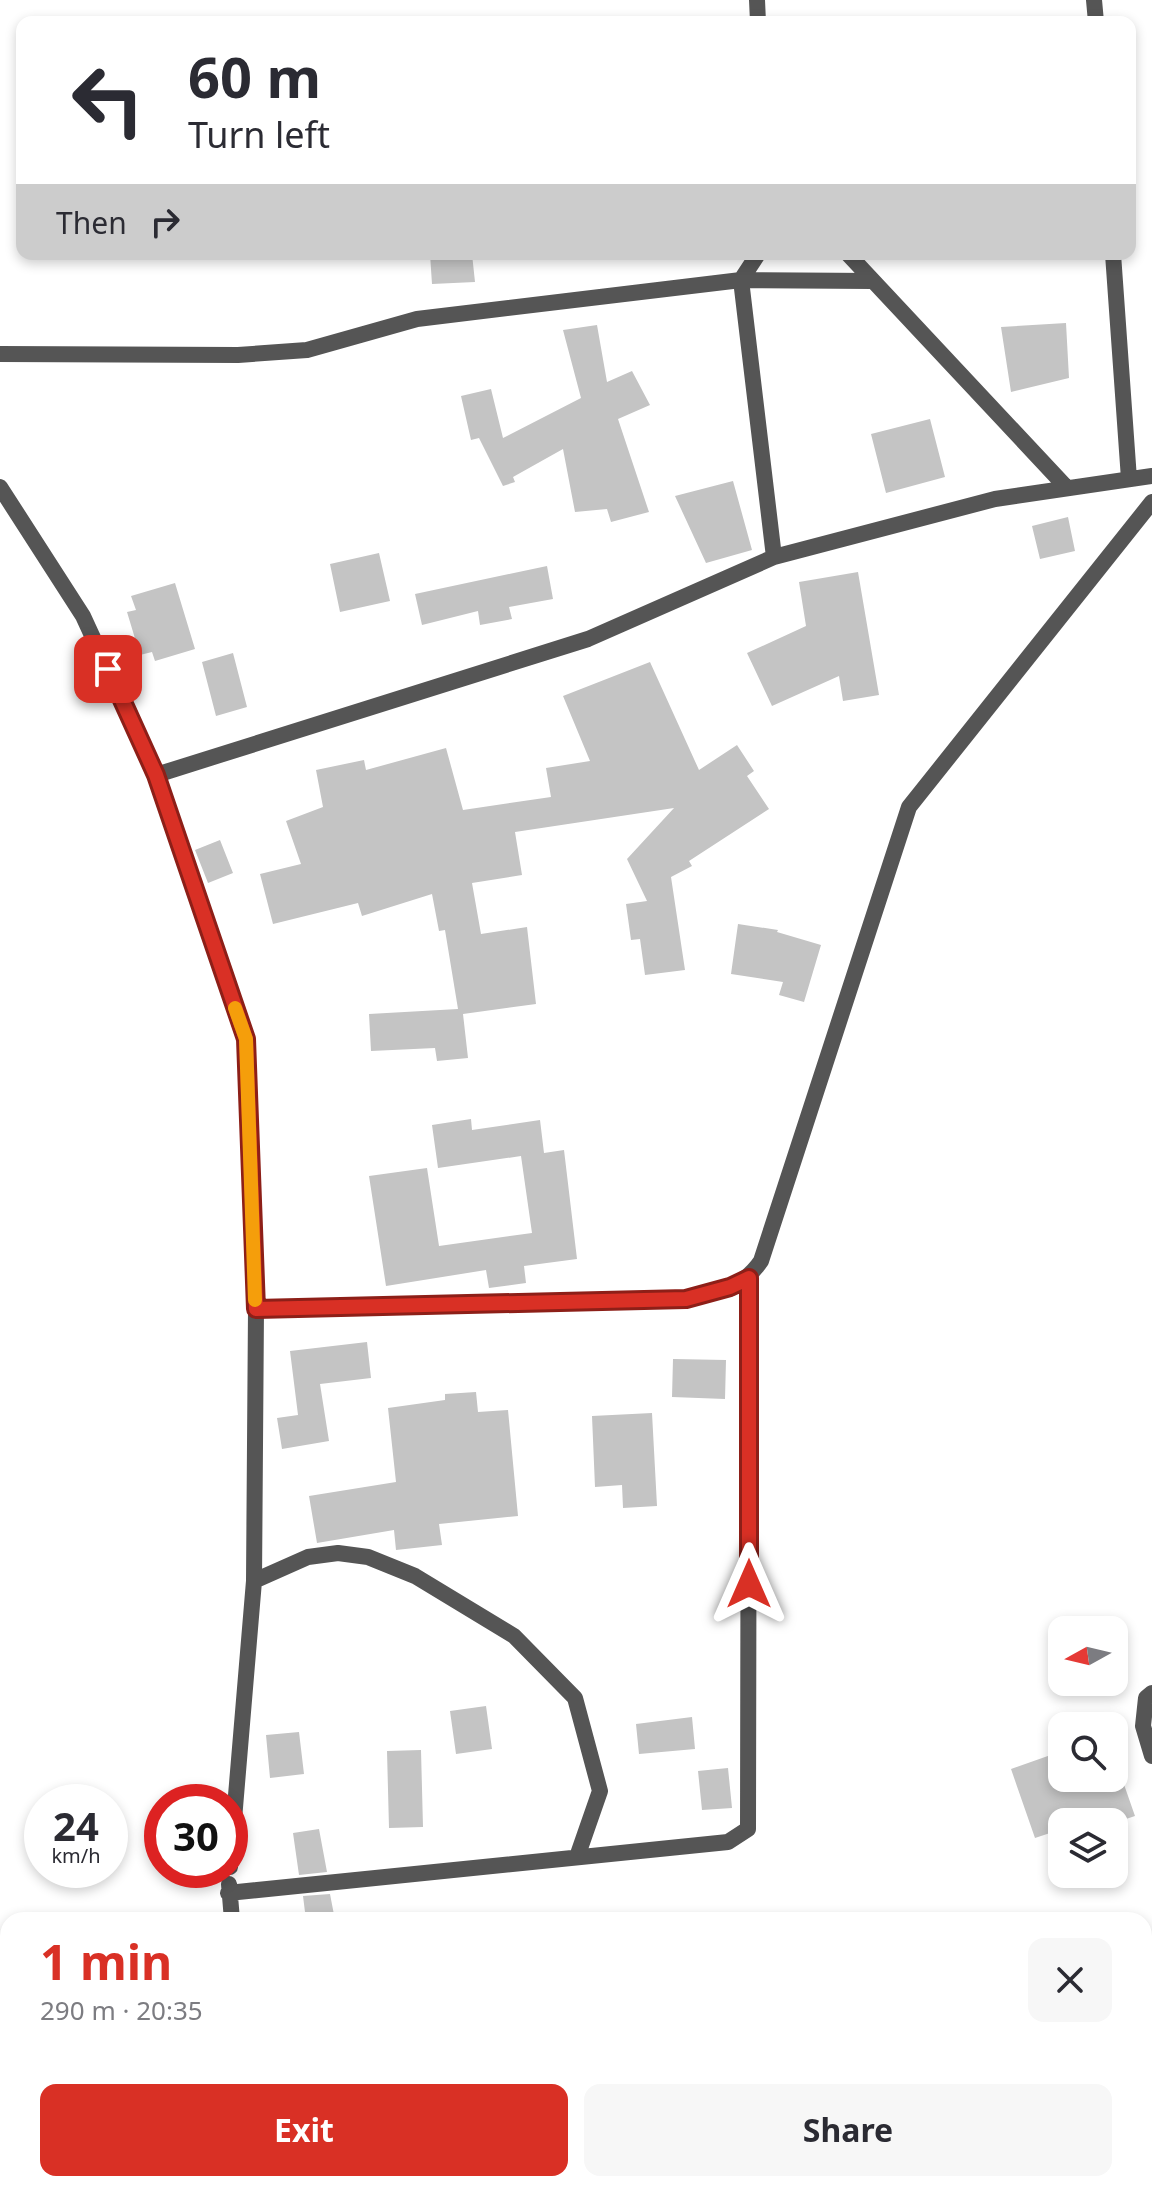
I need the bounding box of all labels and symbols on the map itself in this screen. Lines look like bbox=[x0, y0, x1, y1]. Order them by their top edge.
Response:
pin bbox=[74, 635, 142, 703]
position arrow bbox=[707, 1542, 791, 1626]
north arrow bbox=[1048, 1616, 1128, 1696]
speed limit sign: 30 bbox=[144, 1784, 248, 1888]

